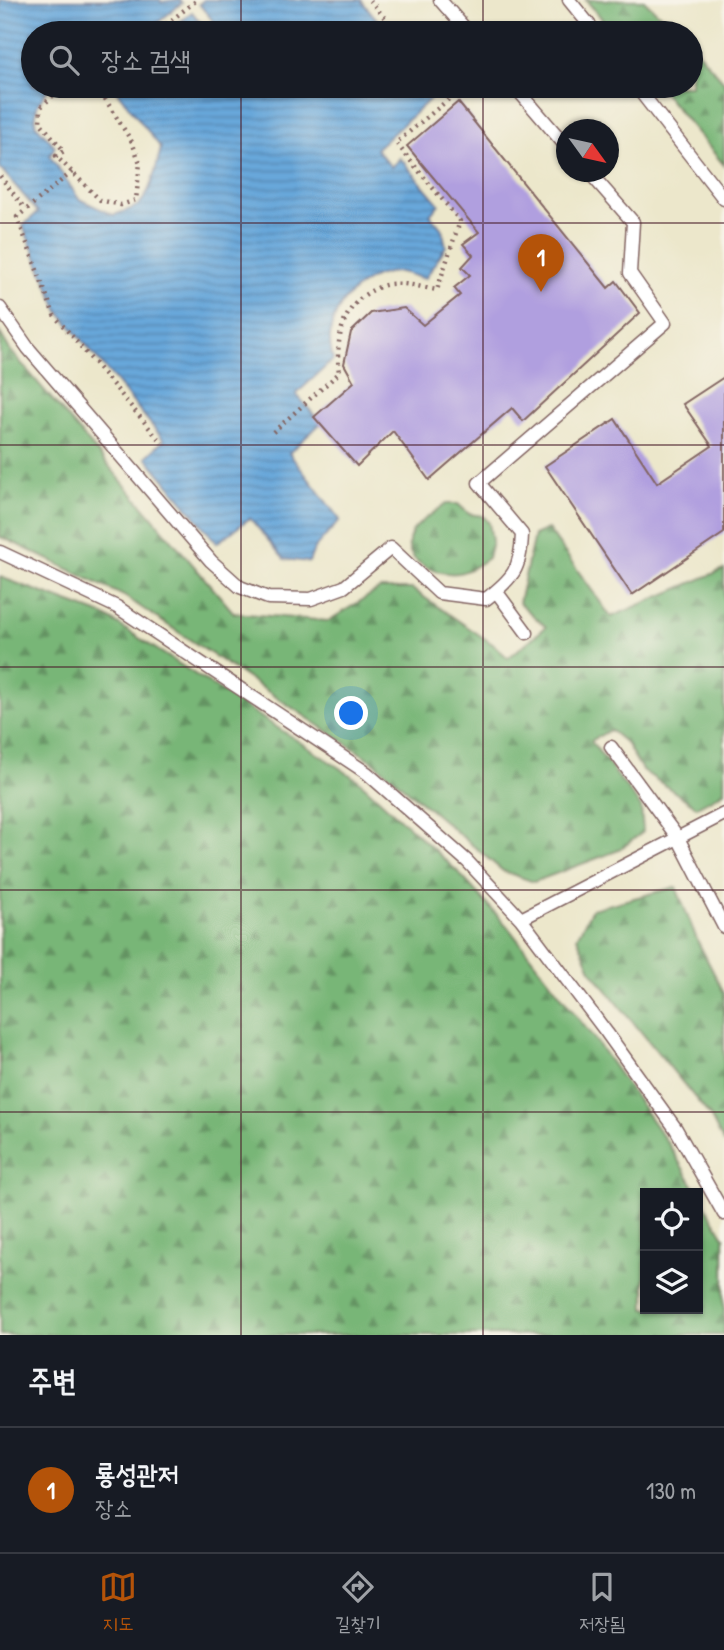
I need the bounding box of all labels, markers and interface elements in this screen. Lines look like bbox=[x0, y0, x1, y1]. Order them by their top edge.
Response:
search box bbox=[21, 21, 703, 98]
icon: search bbox=[45, 41, 83, 79]
text: 장소 검색 bbox=[101, 42, 191, 77]
north arrow bbox=[556, 119, 619, 182]
pin: 1 bbox=[518, 234, 564, 292]
your location bbox=[334, 696, 368, 730]
map controls bbox=[640, 1188, 703, 1314]
button: locate bbox=[640, 1188, 703, 1251]
button: layers bbox=[640, 1251, 703, 1314]
text: 주변 bbox=[28, 1360, 76, 1400]
text: 룡성관저 bbox=[95, 1456, 179, 1491]
text: 1 bbox=[47, 1475, 55, 1506]
text: 130 m bbox=[646, 1475, 696, 1506]
text: 장소 bbox=[95, 1492, 132, 1523]
tab: 지도 bbox=[99, 1568, 137, 1637]
tab: 길찾기 bbox=[335, 1568, 381, 1637]
tab: 저장됨 bbox=[579, 1568, 625, 1637]

